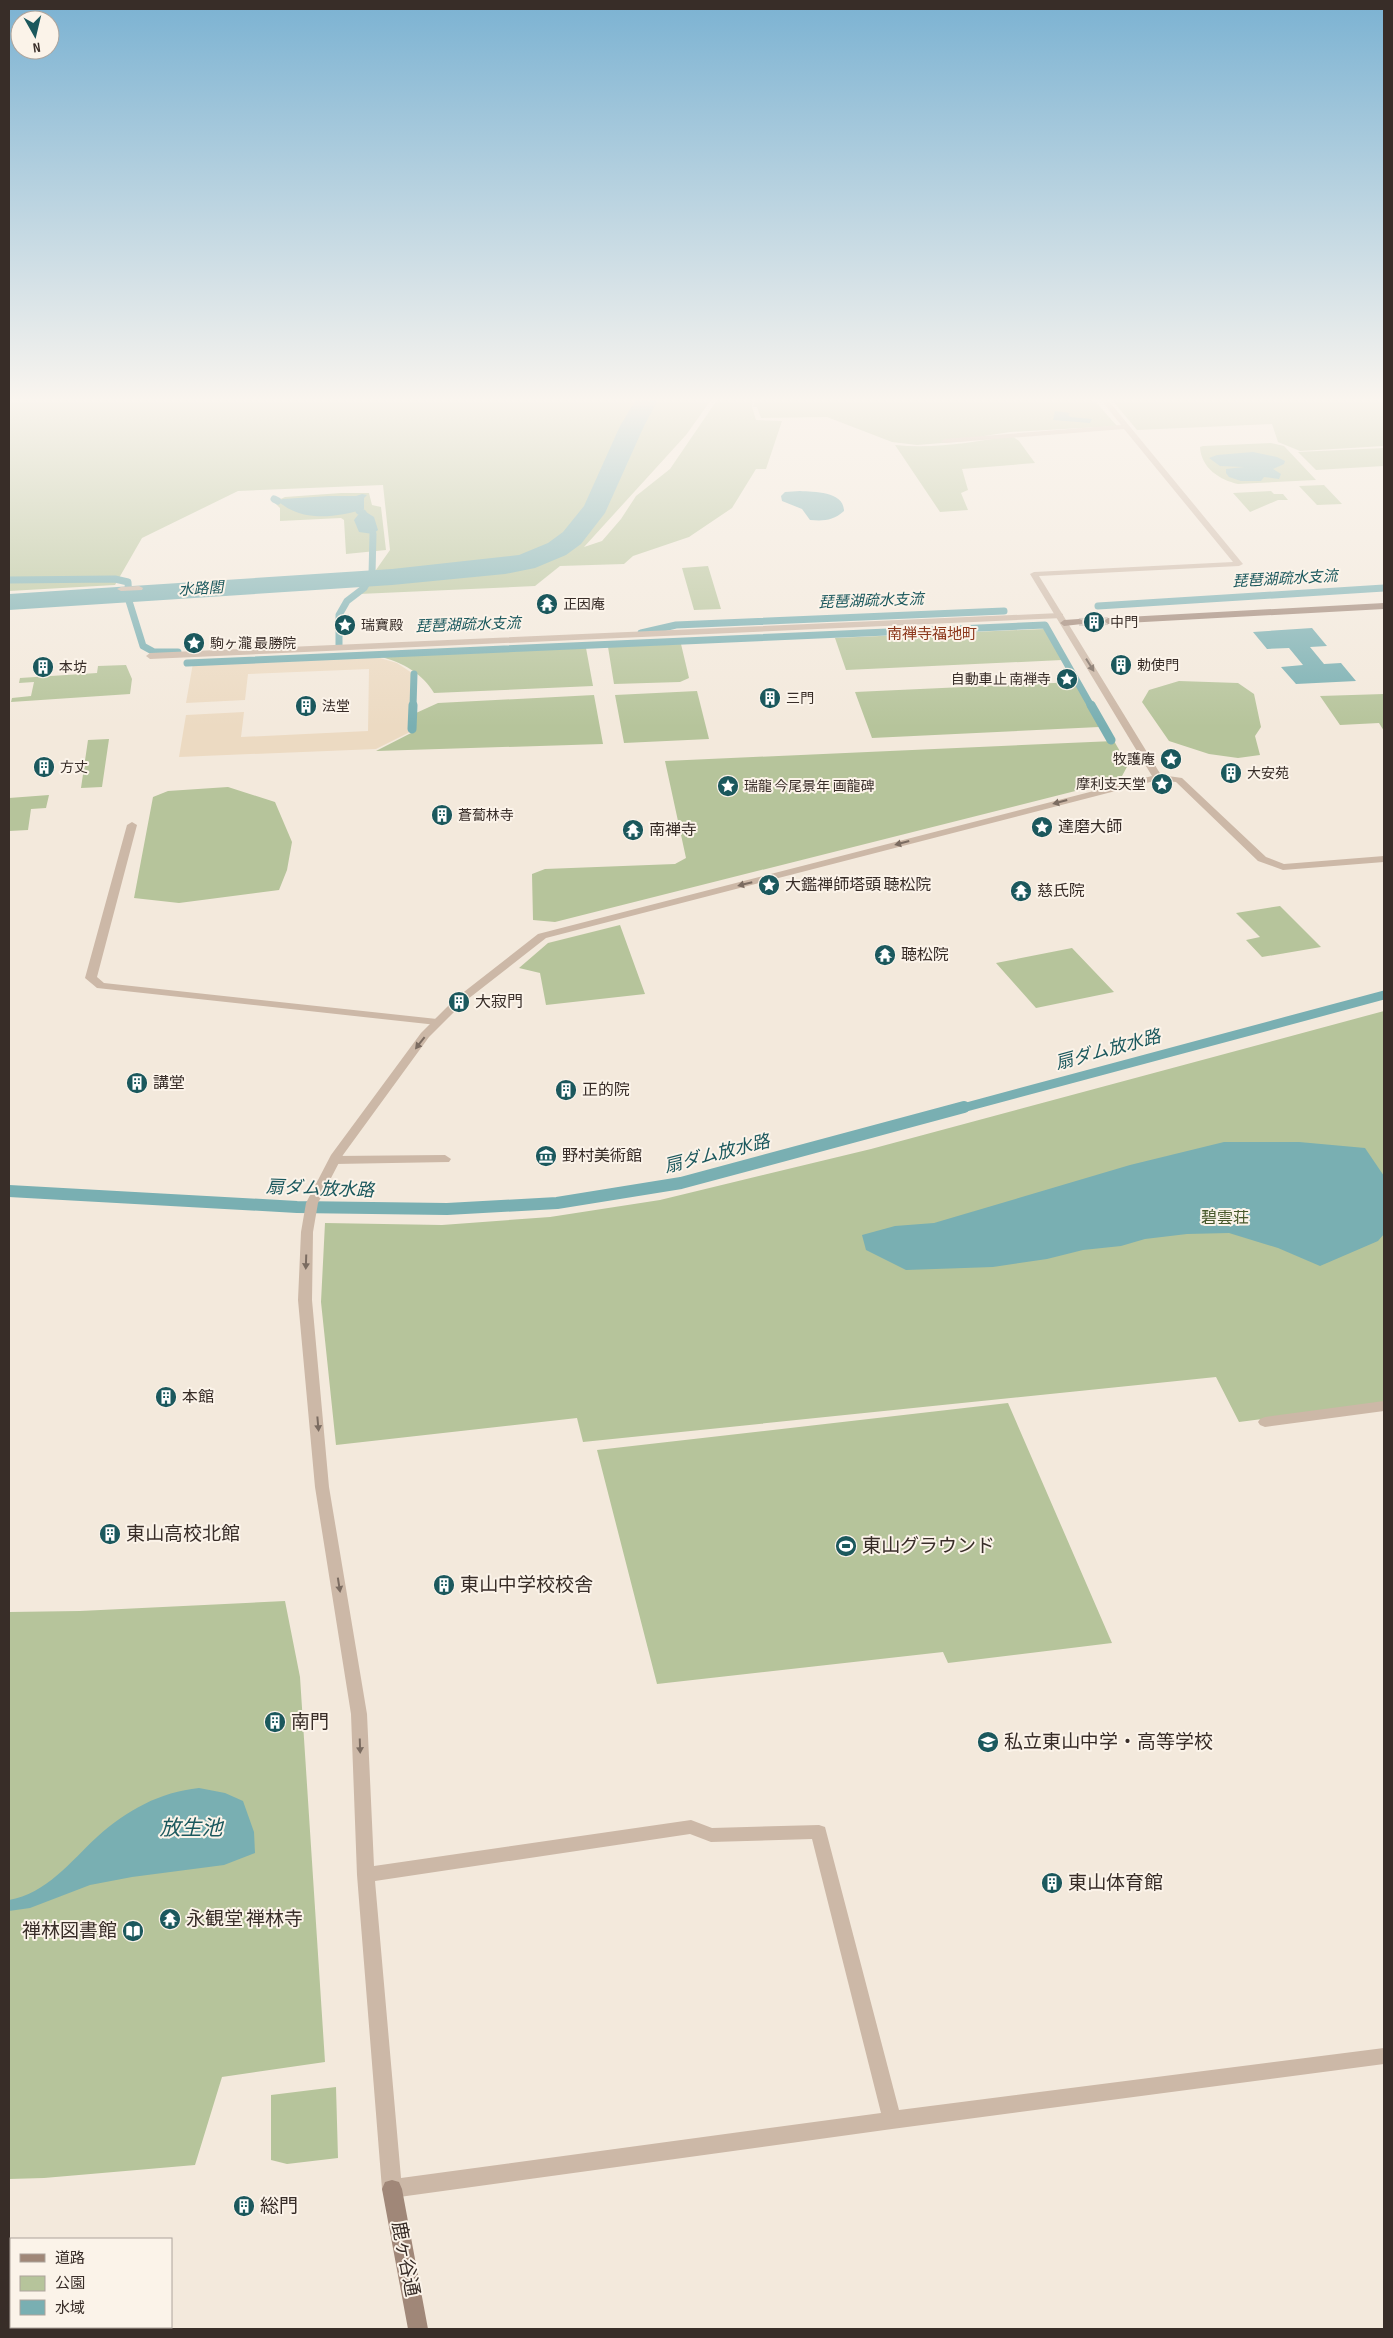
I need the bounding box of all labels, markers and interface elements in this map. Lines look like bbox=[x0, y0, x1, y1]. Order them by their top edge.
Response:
north arrow bbox=[10, 10, 60, 60]
text: N bbox=[32, 38, 42, 56]
water label: 琵琶湖疏水支流 bbox=[1232, 567, 1340, 591]
water label: 水路閣 bbox=[178, 578, 226, 600]
water label: 琵琶湖疏水支流 bbox=[818, 590, 926, 612]
temple icon: 正因庵 bbox=[535, 592, 559, 616]
place label: 正因庵 bbox=[563, 596, 605, 613]
building icon: 中門 bbox=[1082, 610, 1106, 634]
place icon: 瑞寶殿 bbox=[333, 613, 357, 637]
water label: 琵琶湖疏水支流 bbox=[415, 614, 523, 636]
place label: 中門 bbox=[1110, 614, 1138, 631]
place label: 瑞寶殿 bbox=[361, 617, 403, 634]
district label: 南禅寺福地町 bbox=[887, 625, 977, 644]
place icon: 駒ヶ瀧 最勝院 bbox=[182, 631, 206, 655]
place label: 駒ヶ瀧 最勝院 bbox=[210, 635, 296, 652]
building icon: 勅使門 bbox=[1109, 653, 1133, 677]
building icon: 本坊 bbox=[31, 655, 55, 679]
place label: 勅使門 bbox=[1137, 657, 1179, 674]
one-way arrow bbox=[1085, 658, 1095, 671]
place label: 本坊 bbox=[59, 659, 87, 676]
place icon: 自動車止 南禅寺 bbox=[1055, 667, 1079, 691]
place label: 自動車止 南禅寺 bbox=[951, 671, 1051, 688]
building icon: 三門 bbox=[758, 686, 782, 710]
place label: 三門 bbox=[786, 690, 814, 707]
building icon: 法堂 bbox=[294, 694, 318, 718]
place label: 法堂 bbox=[322, 698, 350, 715]
place icon: 牧護庵 bbox=[1159, 747, 1183, 771]
place label: 牧護庵 bbox=[1113, 751, 1155, 768]
building icon: 方丈 bbox=[32, 755, 56, 779]
place label: 方丈 bbox=[60, 759, 88, 776]
building icon: 大安苑 bbox=[1219, 761, 1243, 785]
place label: 大安苑 bbox=[1247, 765, 1289, 782]
place icon: 摩利支天堂 bbox=[1150, 772, 1174, 796]
place icon: 瑞龍 今尾景年 画龍碑 bbox=[716, 774, 740, 798]
place label: 摩利支天堂 bbox=[1076, 776, 1146, 793]
place label: 瑞龍 今尾景年 画龍碑 bbox=[744, 778, 874, 795]
one-way arrow bbox=[1052, 799, 1067, 807]
building icon: 蒼蔔林寺 bbox=[430, 803, 454, 827]
place label: 蒼蔔林寺 bbox=[458, 807, 514, 824]
place icon: 達磨大師 bbox=[1030, 815, 1054, 839]
temple icon: 南禅寺 bbox=[621, 818, 645, 842]
place label: 達磨大師 bbox=[1058, 818, 1122, 837]
place label: 南禅寺 bbox=[649, 821, 697, 840]
one-way arrow bbox=[895, 839, 910, 847]
place icon: 大鑑禅師塔頭 聴松院 bbox=[757, 873, 781, 897]
place label: 大鑑禅師塔頭 聴松院 bbox=[785, 876, 932, 895]
temple icon: 慈氏院 bbox=[1009, 879, 1033, 903]
one-way arrow bbox=[737, 880, 752, 888]
place label: 慈氏院 bbox=[1037, 882, 1085, 901]
temple icon: 聴松院 bbox=[873, 943, 897, 967]
place label: 聴松院 bbox=[901, 946, 949, 965]
building icon: 大寂門 bbox=[447, 990, 471, 1014]
place label: 大寂門 bbox=[475, 993, 523, 1012]
water label: 扇ダム放水路 bbox=[1053, 1025, 1165, 1074]
one-way arrow bbox=[414, 1036, 425, 1049]
building icon: 講堂 bbox=[125, 1071, 149, 1095]
place label: 講堂 bbox=[153, 1074, 185, 1093]
building icon: 正的院 bbox=[554, 1078, 578, 1102]
place label: 正的院 bbox=[582, 1081, 630, 1100]
water label: 扇ダム放水路 bbox=[662, 1130, 774, 1177]
museum icon: 野村美術館 bbox=[534, 1144, 558, 1168]
place label: 野村美術館 bbox=[562, 1147, 642, 1166]
water label: 扇ダム放水路 bbox=[266, 1177, 376, 1201]
park label: 碧雲荘 bbox=[1201, 1209, 1249, 1228]
one-way arrow bbox=[302, 1254, 310, 1270]
building icon: 本館 bbox=[154, 1385, 178, 1409]
place label: 本館 bbox=[182, 1388, 214, 1407]
one-way arrow bbox=[314, 1416, 322, 1432]
building icon: 東山高校北館 bbox=[98, 1522, 122, 1546]
place label: 東山高校北館 bbox=[126, 1523, 240, 1546]
sports icon: 東山グラウンド bbox=[834, 1534, 858, 1558]
place label: 東山グラウンド bbox=[862, 1535, 995, 1558]
building icon: 東山中学校校舎 bbox=[432, 1573, 456, 1597]
place label: 東山中学校校舎 bbox=[460, 1574, 593, 1597]
one-way arrow bbox=[335, 1577, 343, 1593]
building icon: 南門 bbox=[263, 1710, 287, 1734]
place label: 南門 bbox=[291, 1711, 329, 1734]
school or university icon: 私立東山中学・高等学校 bbox=[976, 1730, 1000, 1754]
place label: 私立東山中学・高等学校 bbox=[1004, 1731, 1213, 1754]
one-way arrow bbox=[357, 1738, 365, 1754]
water label: 放生池 bbox=[160, 1816, 224, 1841]
building icon: 東山体育館 bbox=[1040, 1871, 1064, 1895]
place label: 東山体育館 bbox=[1068, 1872, 1163, 1895]
temple icon: 永観堂 禅林寺 bbox=[158, 1907, 182, 1931]
place label: 永観堂 禅林寺 bbox=[186, 1908, 303, 1931]
library icon: 禅林図書館 bbox=[121, 1919, 145, 1943]
place label: 禅林図書館 bbox=[22, 1920, 117, 1943]
building icon: 総門 bbox=[232, 2194, 256, 2218]
place label: 総門 bbox=[260, 2195, 298, 2218]
street label: 鹿ヶ谷通 bbox=[386, 2219, 424, 2299]
legend bbox=[10, 2238, 172, 2328]
text: 道路 bbox=[55, 2249, 85, 2268]
text: 公園 bbox=[55, 2274, 85, 2293]
text: 水域 bbox=[55, 2299, 85, 2318]

